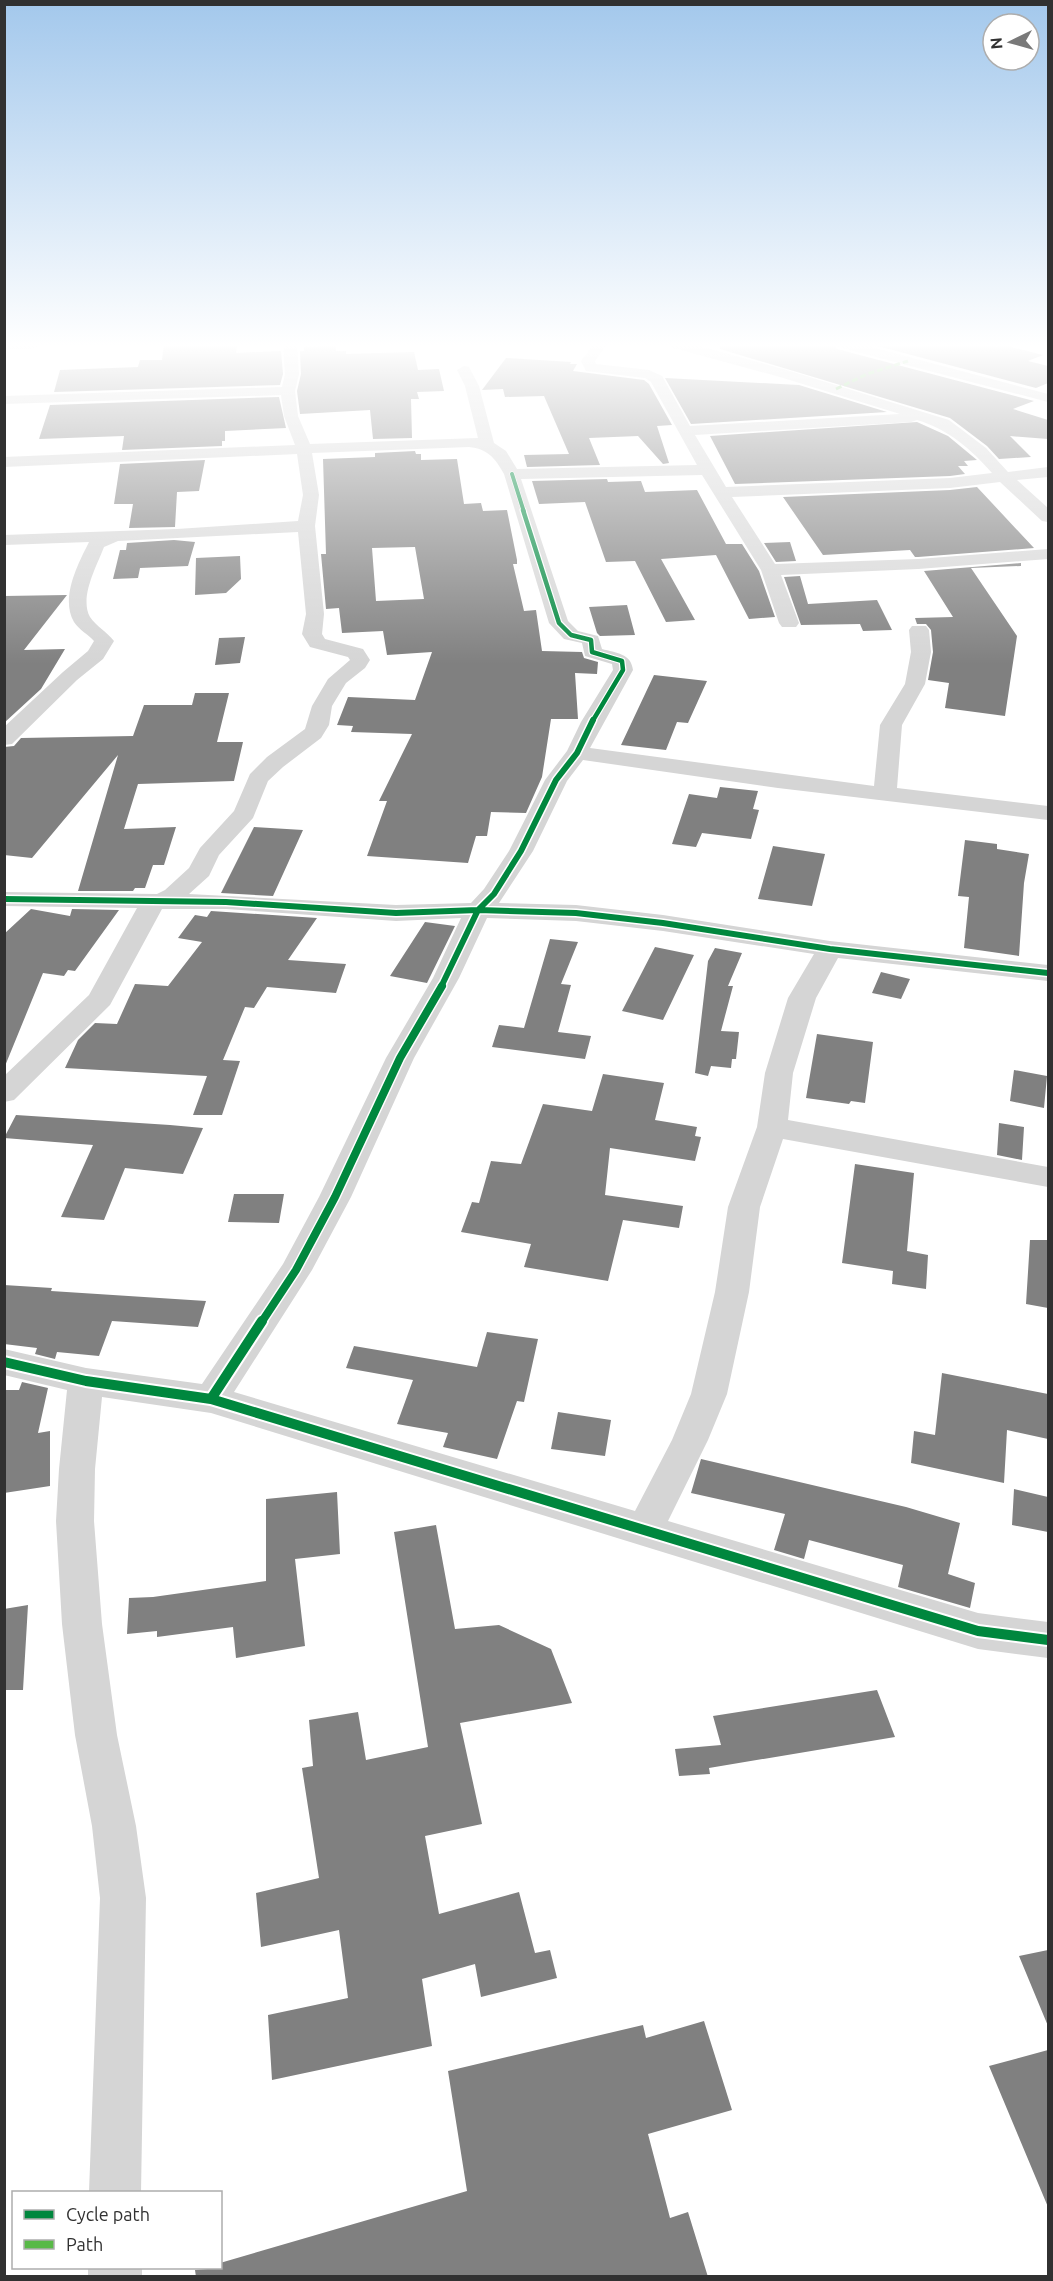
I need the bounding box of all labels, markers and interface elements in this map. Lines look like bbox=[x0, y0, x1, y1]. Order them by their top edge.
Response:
north arrow bbox=[981, 12, 1041, 72]
text: N bbox=[987, 37, 1006, 50]
legend bbox=[12, 2191, 222, 2269]
text: Cycle path bbox=[66, 2204, 150, 2224]
text: Path bbox=[66, 2234, 103, 2254]

